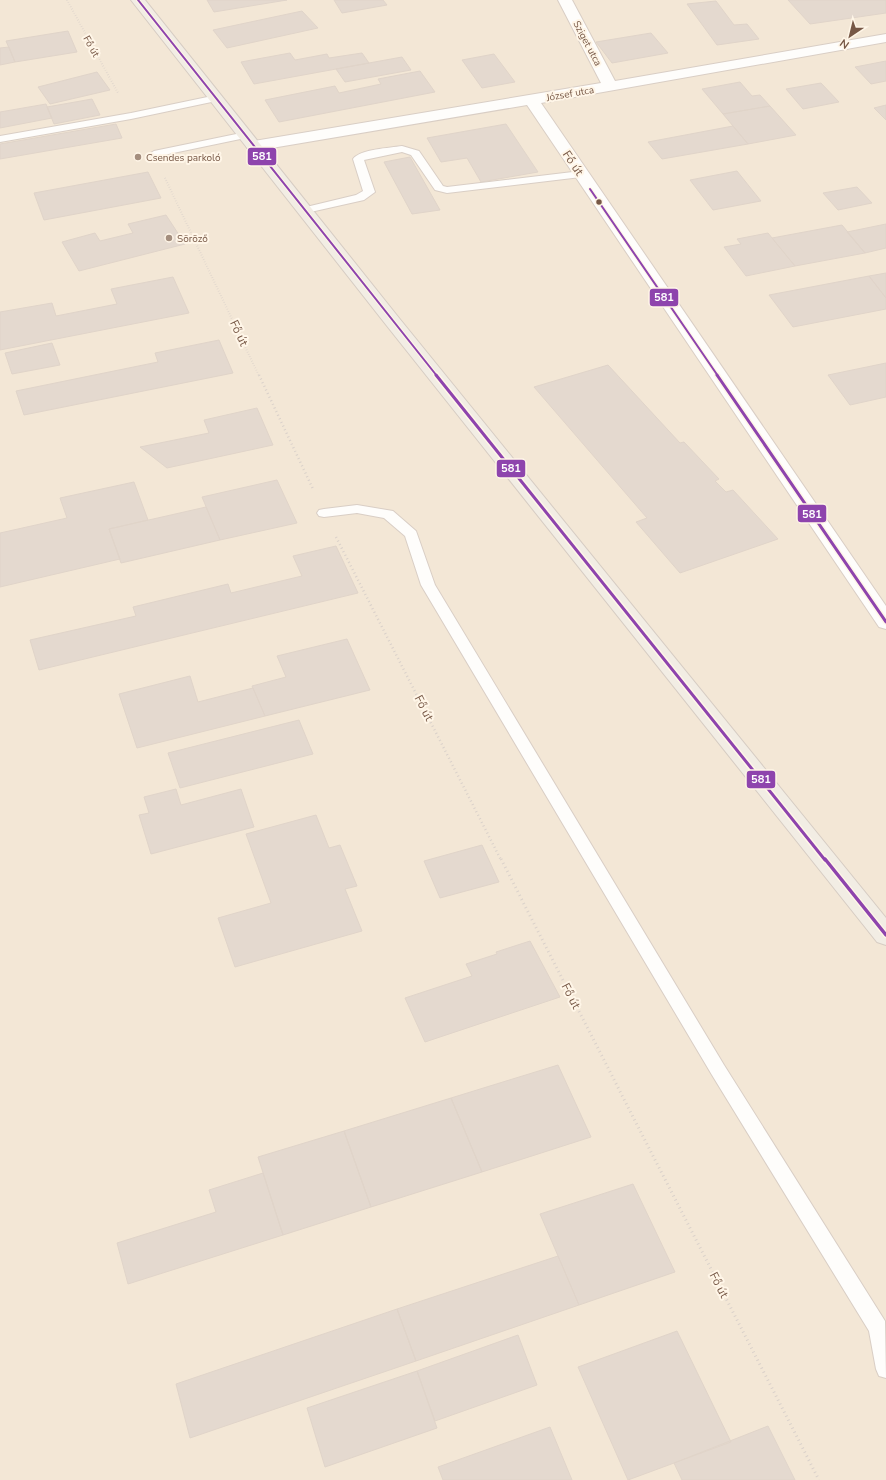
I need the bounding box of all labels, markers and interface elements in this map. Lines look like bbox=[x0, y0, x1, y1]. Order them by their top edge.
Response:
north arrow bbox=[830, 16, 870, 56]
street label: Sziget utca bbox=[569, 18, 605, 69]
street label: Fő út bbox=[80, 33, 103, 60]
text: N bbox=[837, 35, 852, 52]
street label: József utca bbox=[544, 83, 595, 105]
line badge: 581 bbox=[247, 147, 277, 166]
street label: Fő út bbox=[559, 147, 588, 179]
text: 581 bbox=[252, 149, 272, 164]
place label: Csendes parkoló bbox=[146, 151, 221, 165]
marker: Csendes parkoló bbox=[133, 152, 143, 162]
unlabelled marker bbox=[594, 197, 604, 207]
place label: Söröző bbox=[177, 232, 208, 246]
marker: Söröző bbox=[164, 233, 174, 243]
line badge: 581 bbox=[649, 288, 679, 307]
text: 581 bbox=[654, 290, 674, 305]
street label: Fő út bbox=[226, 317, 252, 349]
line badge: 581 bbox=[496, 459, 526, 478]
text: 581 bbox=[501, 461, 521, 476]
line badge: 581 bbox=[797, 504, 827, 523]
text: 581 bbox=[802, 507, 822, 522]
street label: Fő út bbox=[411, 692, 438, 724]
line badge: 581 bbox=[746, 770, 776, 789]
text: 581 bbox=[751, 772, 771, 787]
street label: Fő út bbox=[558, 980, 585, 1012]
street label: Fő út bbox=[706, 1269, 733, 1301]

